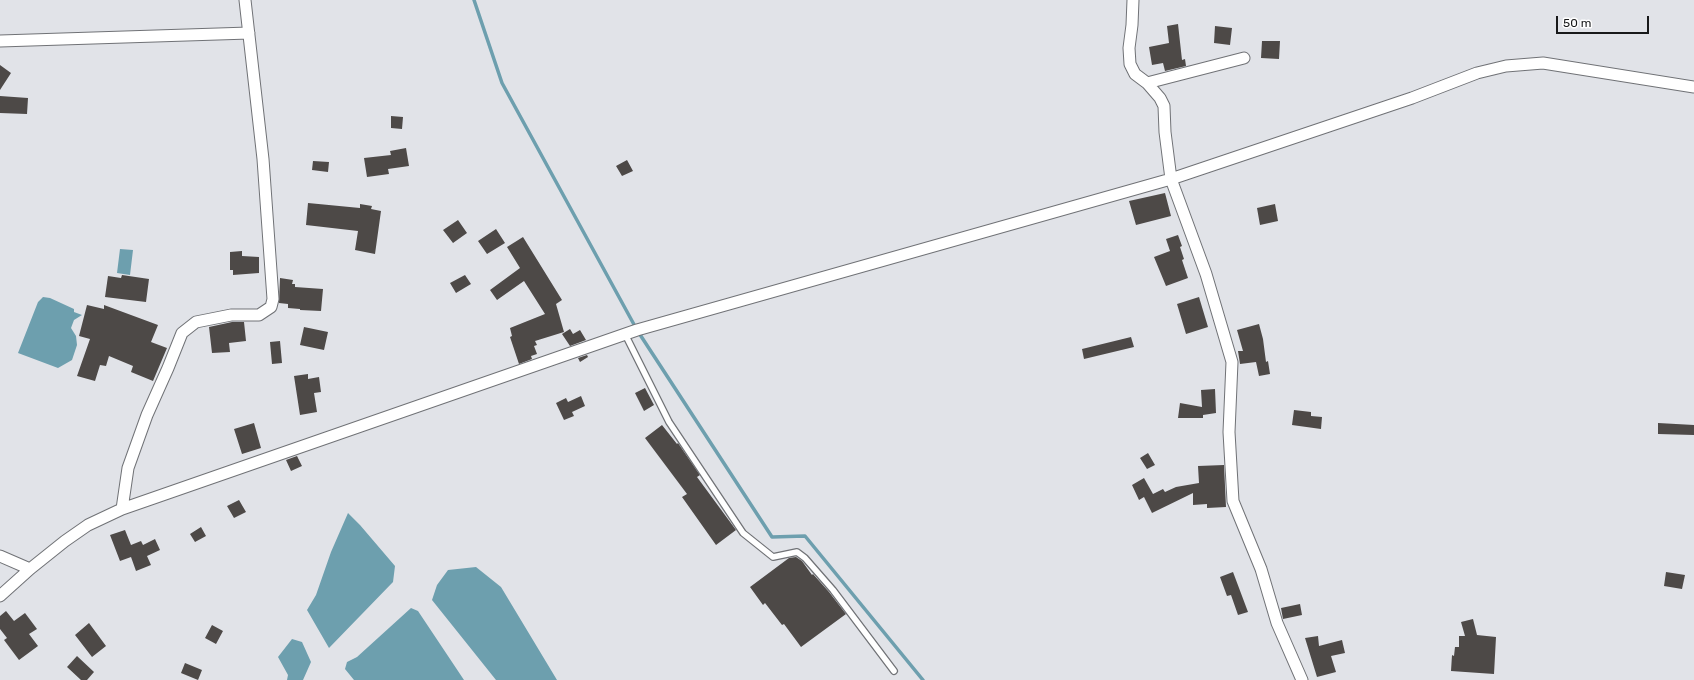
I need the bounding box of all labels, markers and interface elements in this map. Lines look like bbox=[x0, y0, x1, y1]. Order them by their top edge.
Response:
scale bar bbox=[1558, 8, 1651, 34]
text: 50 m bbox=[1563, 16, 1591, 30]

